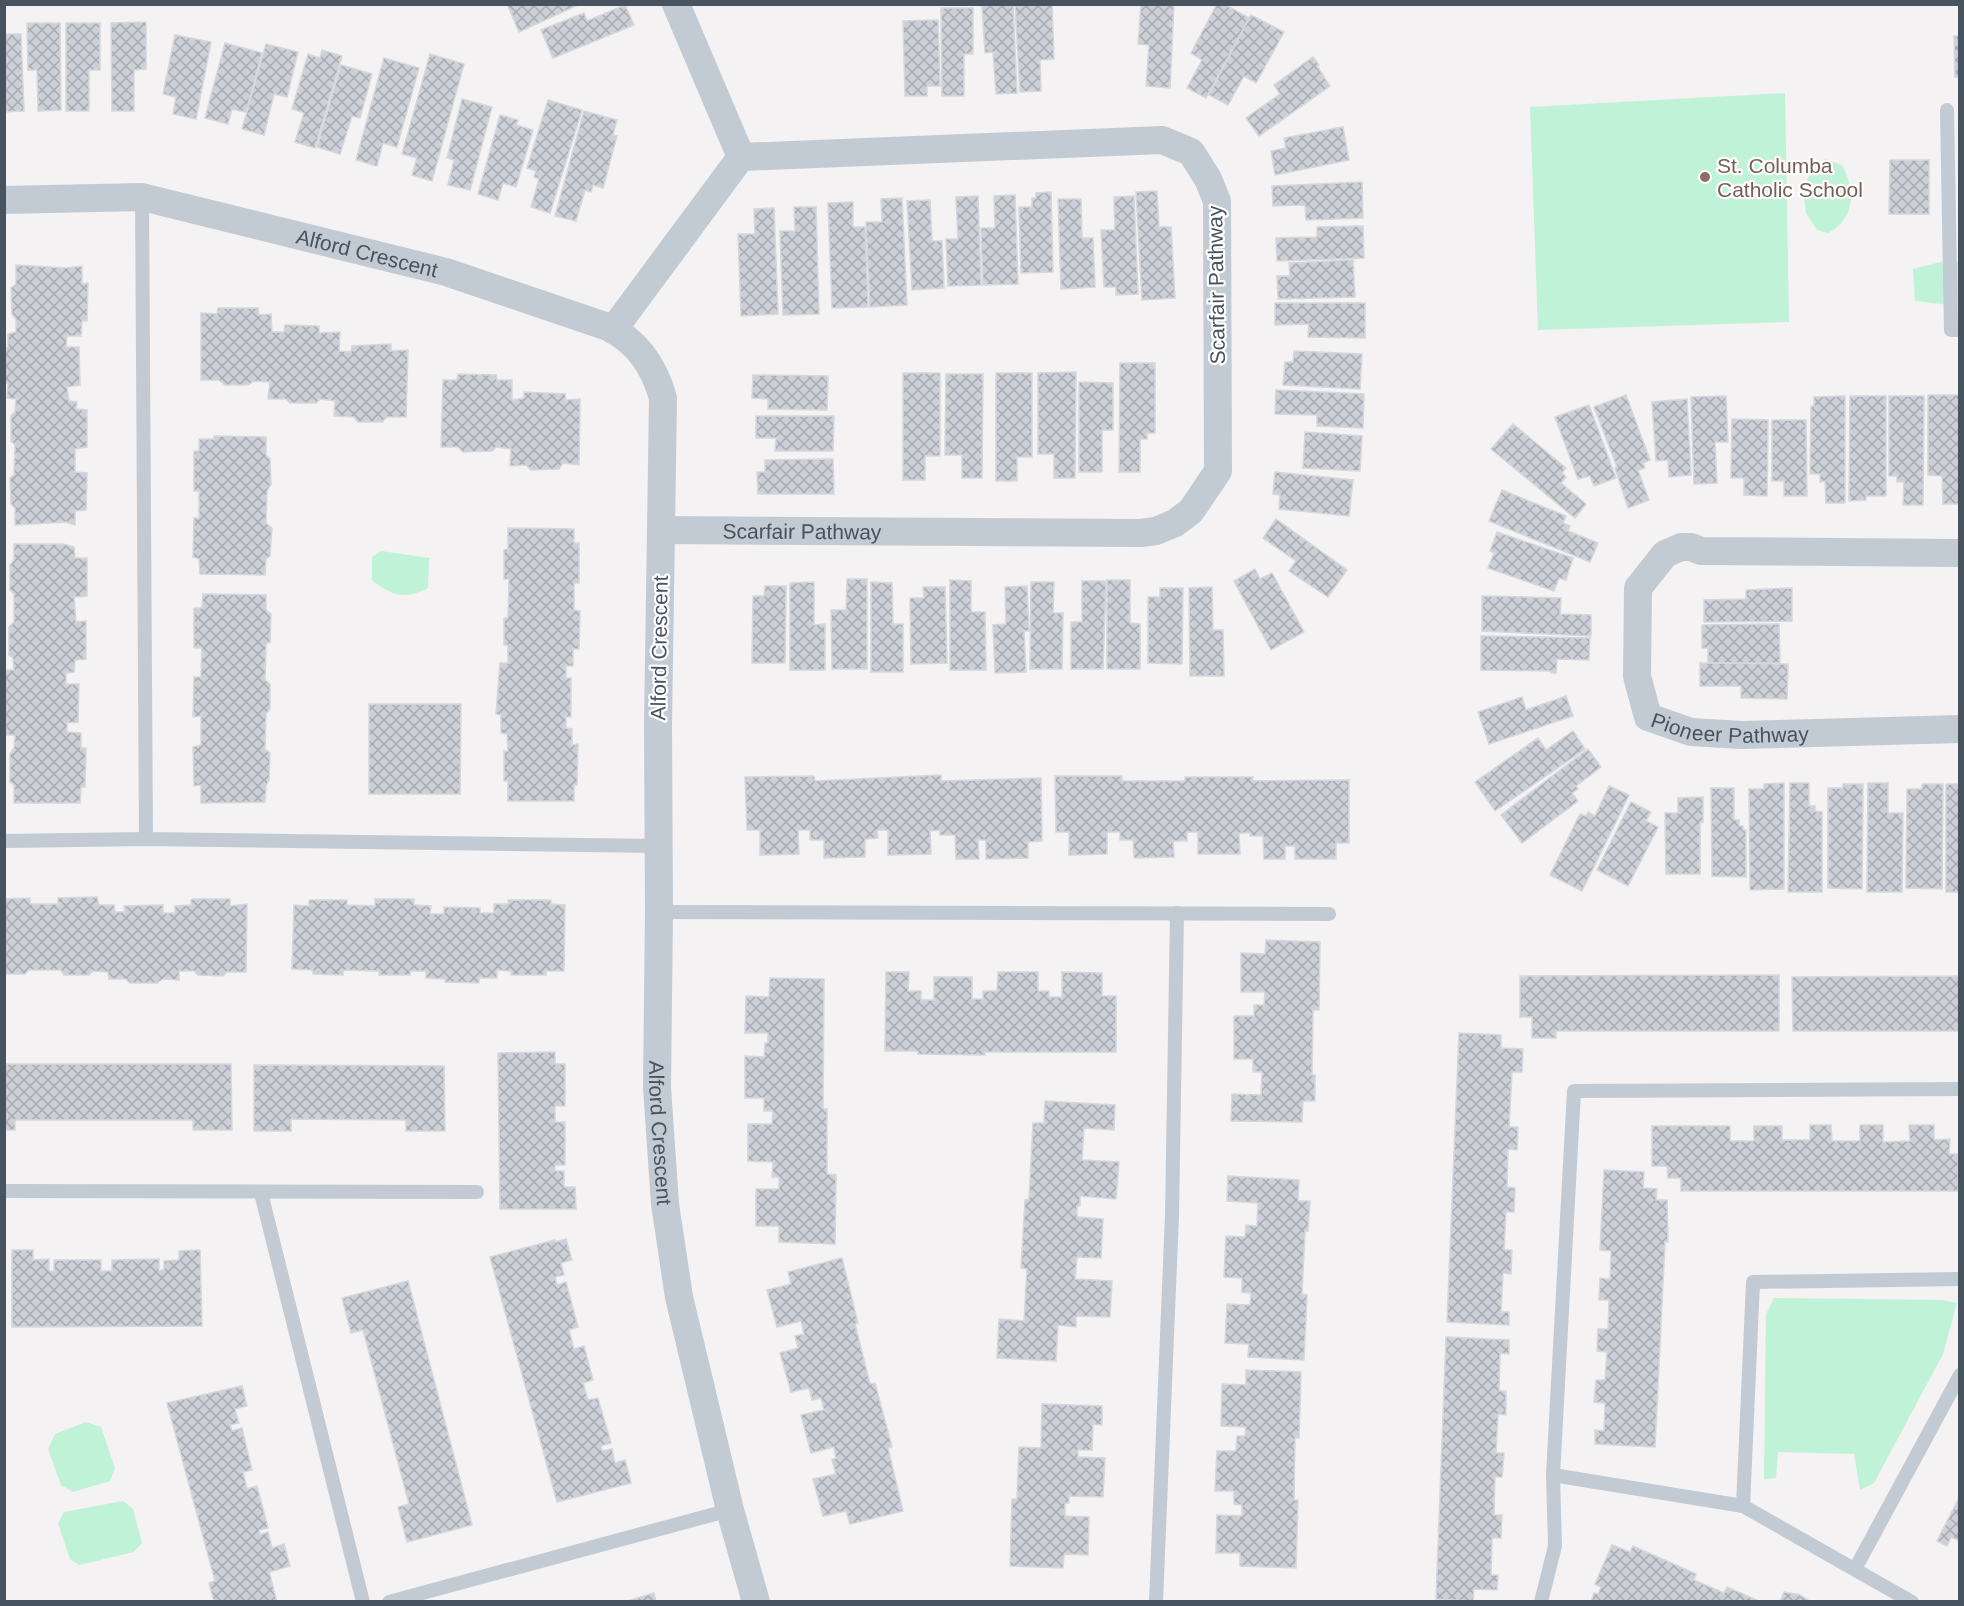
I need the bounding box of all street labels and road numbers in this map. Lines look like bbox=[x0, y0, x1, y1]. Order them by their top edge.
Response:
street label: Scarfair Pathway bbox=[1203, 205, 1229, 365]
street label: Alford Crescent bbox=[294, 224, 440, 281]
street label: Scarfair Pathway bbox=[723, 519, 882, 543]
street label: Alford Crescent bbox=[646, 575, 672, 721]
street label: Pioneer Pathway bbox=[1648, 708, 1809, 747]
street label: Alford Crescent bbox=[645, 1060, 677, 1206]

